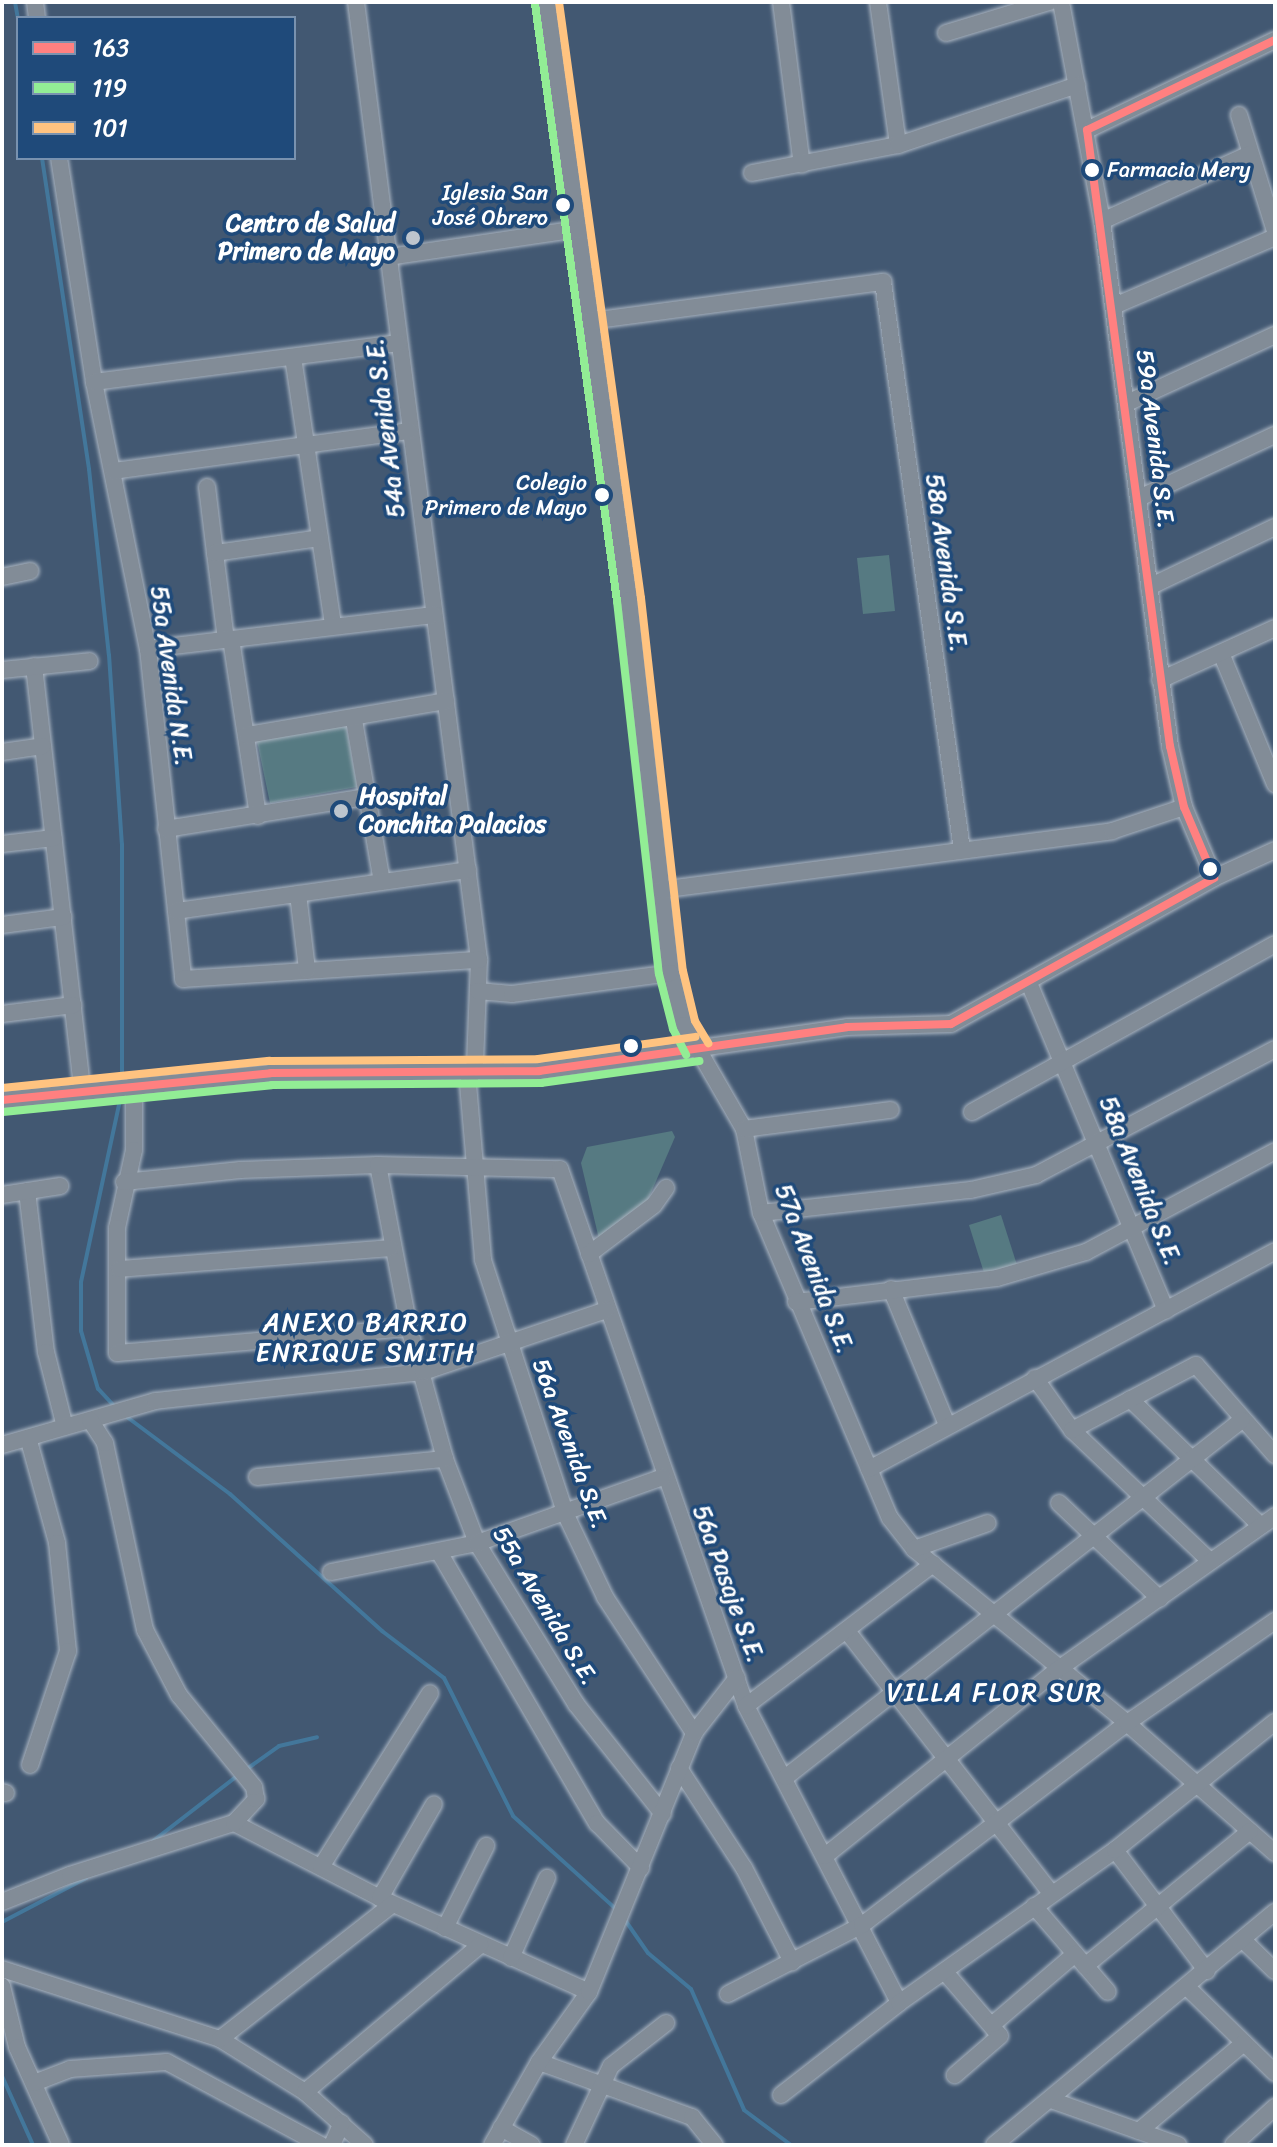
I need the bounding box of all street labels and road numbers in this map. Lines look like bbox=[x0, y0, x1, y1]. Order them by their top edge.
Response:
street label: 54a Avenida S.E. bbox=[361, 337, 411, 519]
street label: 59a Avenida S.E. bbox=[1130, 348, 1180, 530]
street label: 58a Avenida S.E. bbox=[919, 472, 973, 654]
street label: 55a Avenida N.E. bbox=[144, 584, 198, 768]
street label: 58a Avenida S.E. bbox=[1093, 1092, 1187, 1270]
street label: 57a Avenida S.E. bbox=[768, 1180, 860, 1358]
street label: 56a Avenida S.E. bbox=[526, 1355, 614, 1533]
street label: 56a Pasaje S.E. bbox=[686, 1502, 770, 1666]
street label: 55a Avenida S.E. bbox=[486, 1521, 604, 1691]

